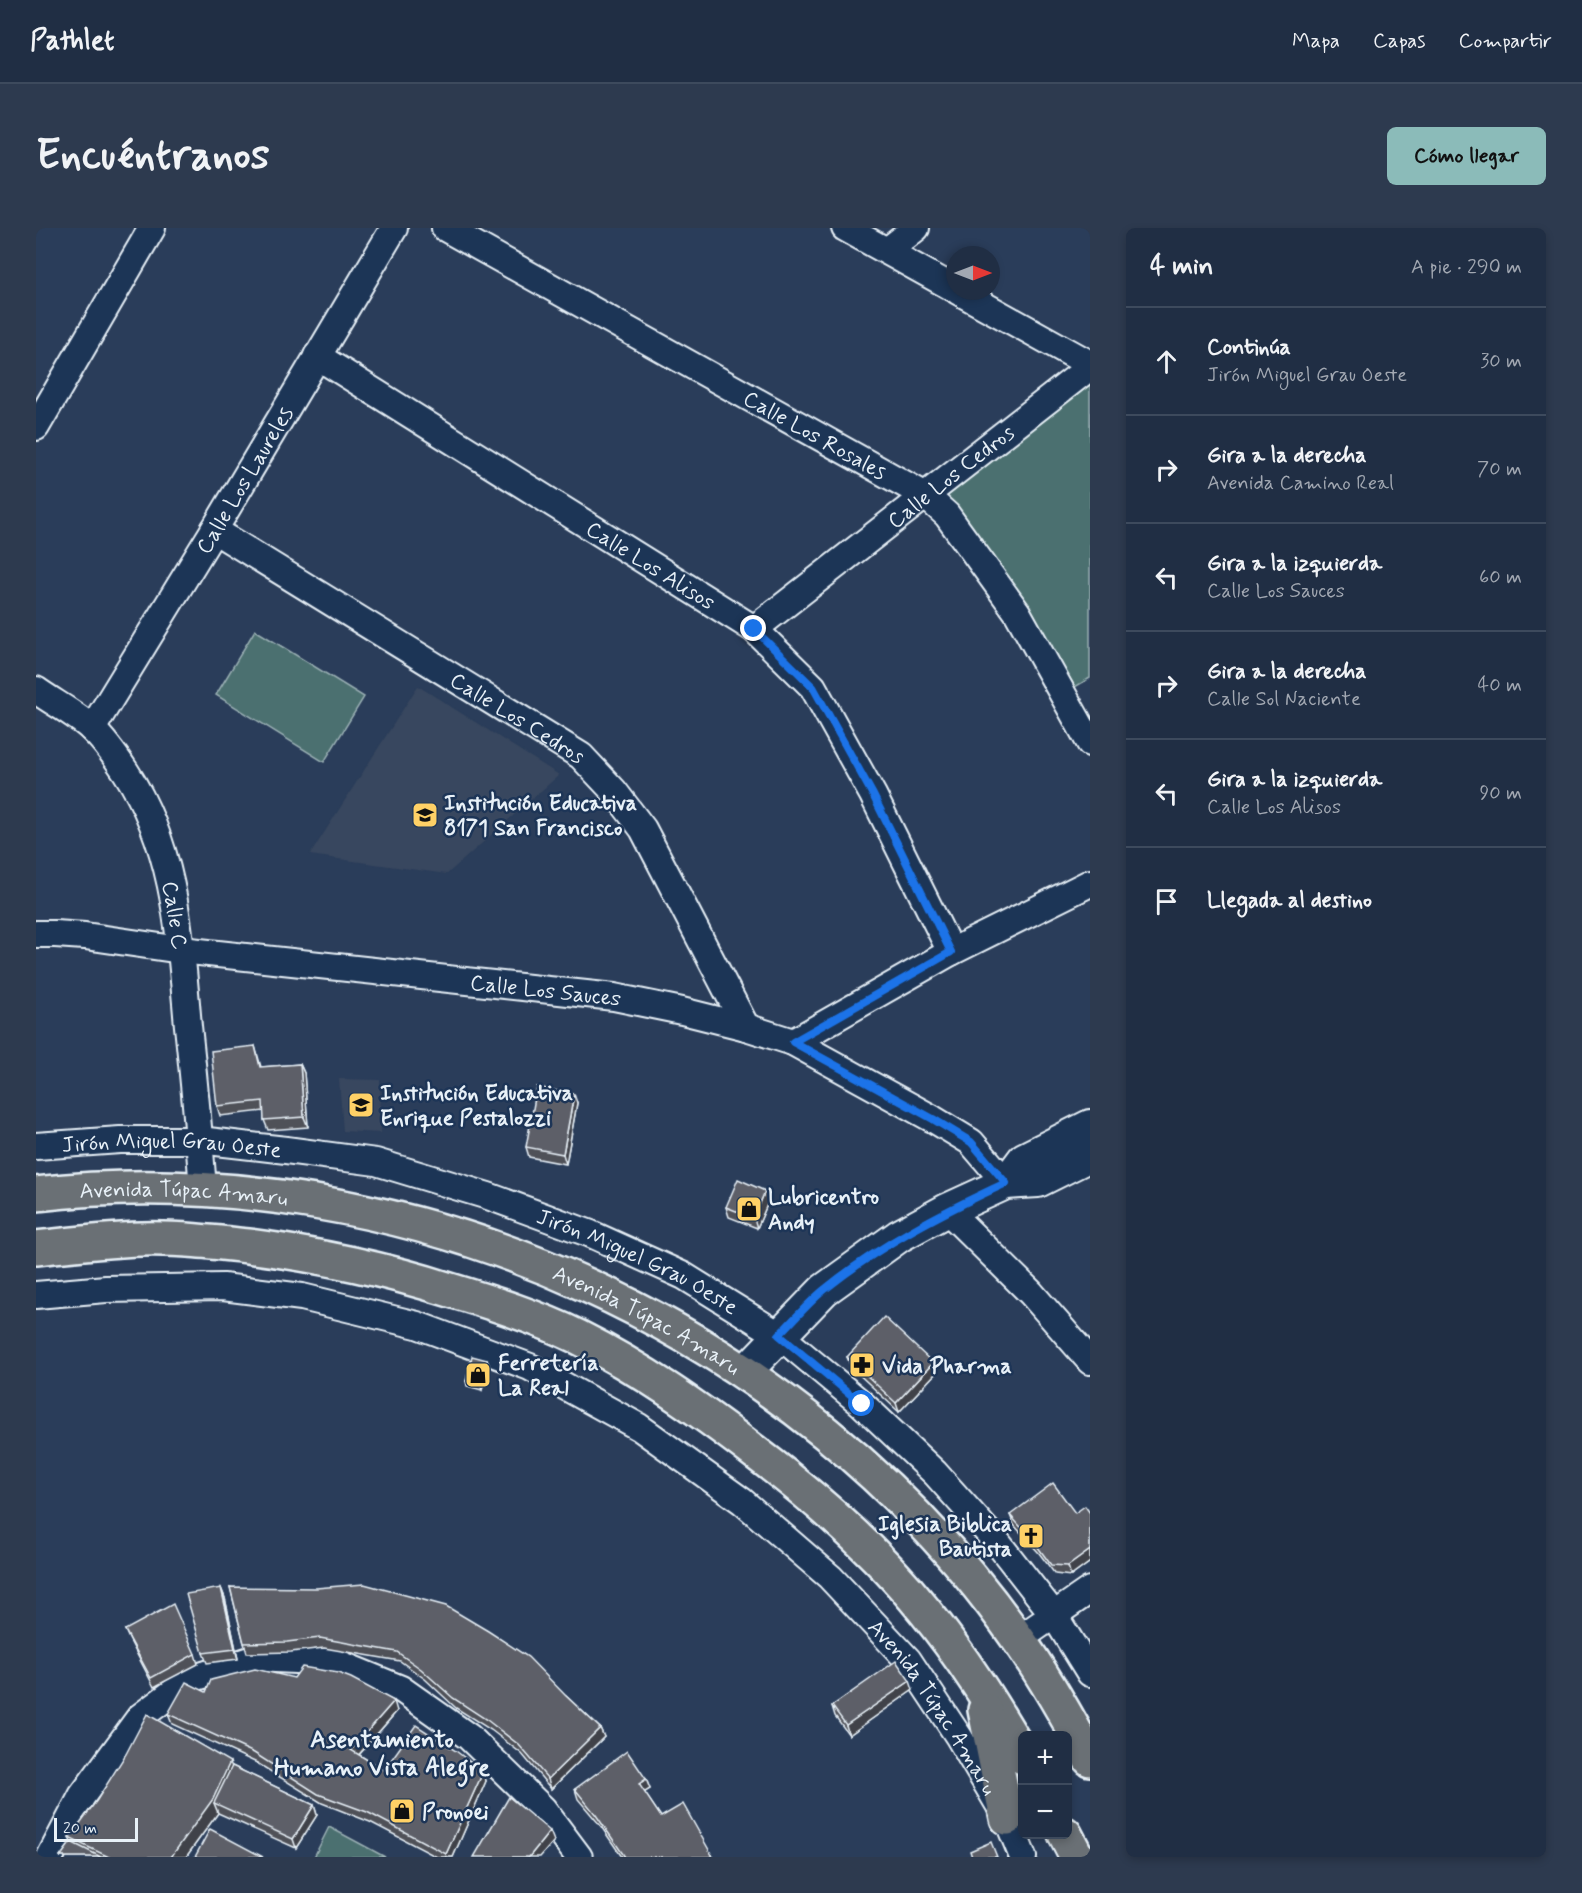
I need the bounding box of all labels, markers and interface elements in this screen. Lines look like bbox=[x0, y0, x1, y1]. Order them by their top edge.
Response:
text: Pathlet bbox=[30, 23, 114, 60]
text: Mapa bbox=[1292, 27, 1340, 55]
text: Capas bbox=[1373, 27, 1426, 55]
text: Compartir bbox=[1459, 27, 1552, 55]
button: Cómo llegar bbox=[1387, 127, 1546, 185]
text: Encuéntranos bbox=[36, 129, 269, 184]
north arrow bbox=[946, 246, 1000, 300]
text: 4 min bbox=[1150, 250, 1213, 284]
text: A pie · 290 m bbox=[1411, 254, 1522, 281]
text: Continúa bbox=[1207, 334, 1291, 362]
icon: ahead bbox=[1150, 345, 1183, 378]
text: 30 m bbox=[1480, 348, 1522, 375]
text: Jirón Miguel Grau Oeste bbox=[1207, 362, 1407, 389]
street label: Calle Los Rosales bbox=[738, 385, 891, 487]
street label: Calle Los Laureles bbox=[191, 401, 301, 560]
street label: Calle Los Cedros bbox=[882, 419, 1021, 536]
text: Gira a la derecha bbox=[1207, 442, 1367, 470]
icon: right bbox=[1150, 453, 1183, 486]
text: 70 m bbox=[1477, 456, 1522, 483]
text: Avenida Camino Real bbox=[1207, 470, 1394, 497]
street label: Calle Los Alisos bbox=[580, 516, 720, 617]
text: Gira a la izquierda bbox=[1207, 550, 1382, 578]
icon: left bbox=[1150, 561, 1183, 594]
text: 60 m bbox=[1479, 564, 1522, 591]
text: Calle Los Sauces bbox=[1207, 578, 1345, 605]
route end bbox=[740, 615, 766, 641]
text: Gira a la derecha bbox=[1207, 658, 1367, 686]
street label: Calle Los Cedros bbox=[444, 667, 590, 771]
icon: right bbox=[1150, 669, 1183, 702]
text: 40 m bbox=[1478, 672, 1522, 699]
text: Calle Sol Naciente bbox=[1207, 686, 1361, 713]
text: Gira a la izquierda bbox=[1207, 766, 1382, 794]
icon: left bbox=[1150, 777, 1183, 810]
text: 90 m bbox=[1479, 780, 1522, 807]
place label: Institución Educativa 8171 San Francisco bbox=[444, 790, 637, 843]
text: Calle Los Alisos bbox=[1207, 794, 1341, 821]
school or university icon: Institución Educativa 8171 San Francisco bbox=[410, 800, 440, 830]
street label: Calle C bbox=[154, 879, 193, 951]
icon: arrive bbox=[1150, 885, 1183, 918]
text: Llegada al destino bbox=[1207, 887, 1372, 915]
street label: Calle Los Sauces bbox=[469, 969, 624, 1014]
place label: Institución Educativa Enrique Pestalozzi bbox=[380, 1080, 573, 1133]
school or university icon: Institución Educativa Enrique Pestalozzi bbox=[346, 1090, 376, 1120]
street label: Jirón Miguel Grau Oeste bbox=[61, 1128, 283, 1165]
street label: Avenida Túpac Amaru bbox=[79, 1176, 289, 1214]
place label: Lubricentro Andy bbox=[768, 1184, 880, 1237]
shop icon: Lubricentro Andy bbox=[734, 1194, 764, 1224]
street label: Jirón Miguel Grau Oeste bbox=[532, 1203, 743, 1322]
street label: Avenida Túpac Amaru bbox=[548, 1260, 745, 1382]
place label: Ferretería La Real bbox=[498, 1350, 599, 1403]
pharmacy icon: Vida Pharma bbox=[847, 1350, 877, 1380]
place label: Vida Pharma bbox=[882, 1353, 1012, 1381]
shop icon: Ferretería La Real bbox=[463, 1360, 493, 1390]
route start bbox=[848, 1390, 874, 1416]
place label: Iglesia Biblica Bautista bbox=[878, 1511, 1012, 1564]
church icon: Iglesia Biblica Bautista bbox=[1016, 1521, 1046, 1551]
street label: Avenida Túpac Amaru bbox=[861, 1614, 1002, 1801]
district label: Asentamiento Humano Vista Alegre bbox=[274, 1725, 490, 1787]
map controls bbox=[1018, 1731, 1072, 1839]
button: + bbox=[1018, 1731, 1072, 1785]
button: − bbox=[1018, 1785, 1072, 1839]
shop icon: Pronoei bbox=[387, 1796, 417, 1826]
place label: Pronoei bbox=[422, 1799, 488, 1827]
scale bar bbox=[54, 1815, 138, 1842]
text: 20 m bbox=[63, 1818, 97, 1839]

